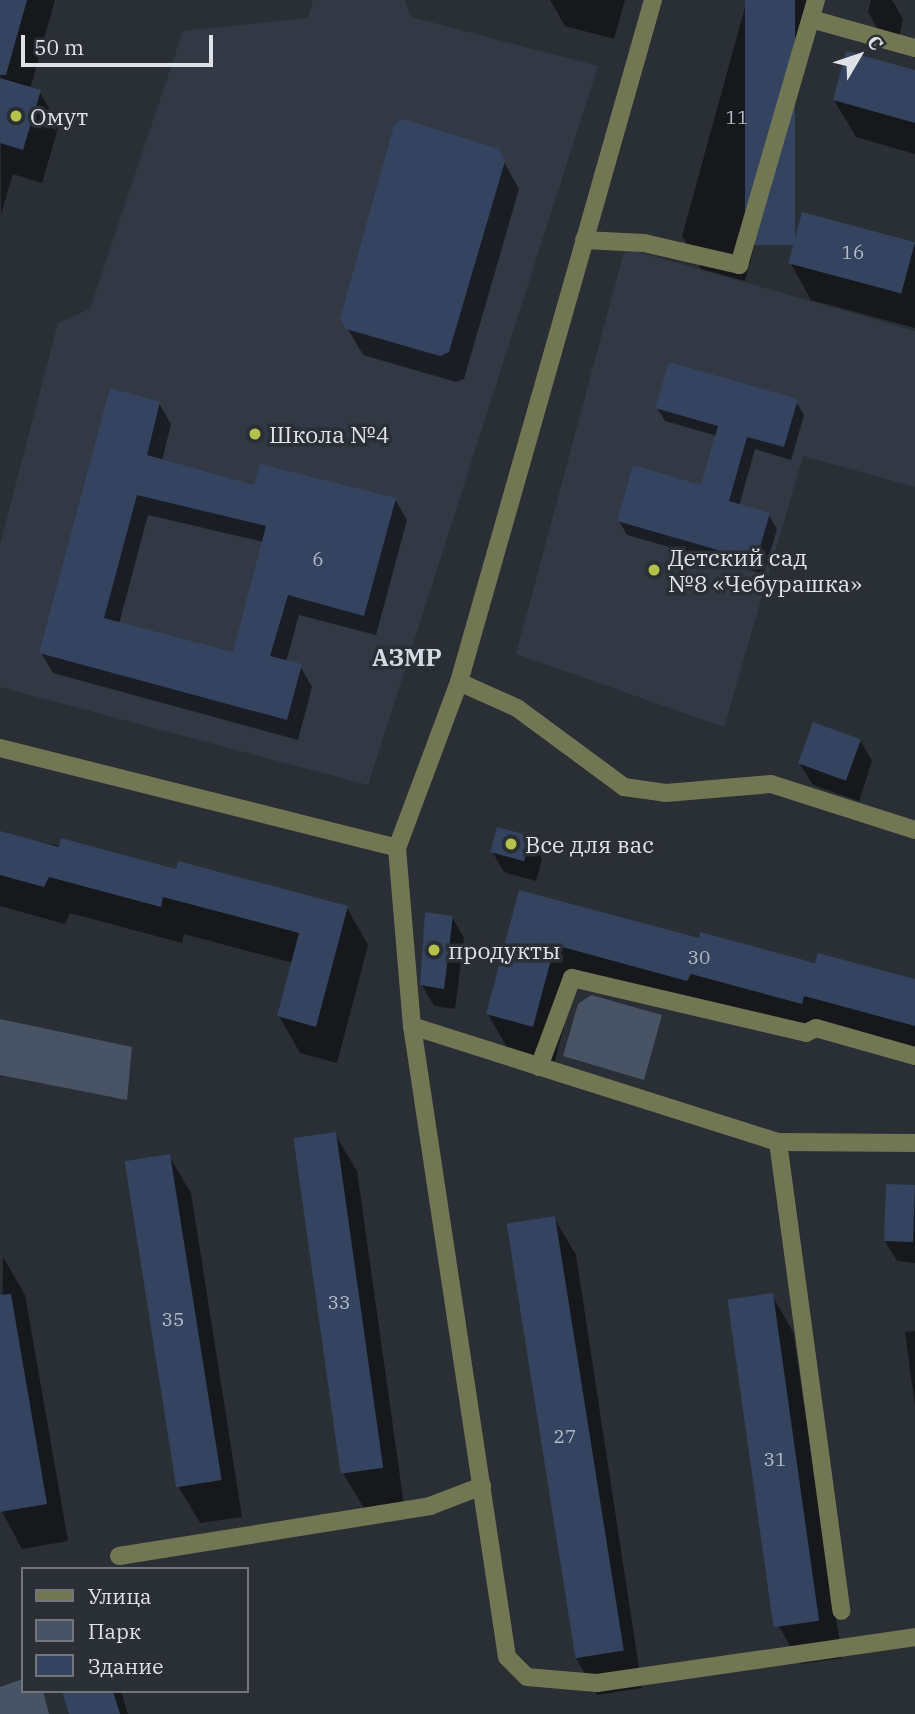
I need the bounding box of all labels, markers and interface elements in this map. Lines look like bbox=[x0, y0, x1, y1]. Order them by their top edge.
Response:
scale bar bbox=[24, 21, 217, 65]
north arrow bbox=[824, 21, 894, 91]
text: С bbox=[862, 30, 889, 55]
text: 50 m bbox=[34, 33, 84, 61]
place label: Омут bbox=[30, 102, 88, 130]
house number: 11 bbox=[726, 107, 748, 129]
marker: Омут bbox=[8, 108, 24, 124]
house number: 16 bbox=[842, 242, 864, 264]
place label: Школа №4 bbox=[269, 420, 390, 448]
marker: Школа №4 bbox=[247, 426, 263, 442]
place label: Детский сад №8 «Чебурашка» bbox=[668, 543, 862, 597]
house number: 6 bbox=[312, 549, 324, 571]
marker: Детский сад №8 «Чебурашка» bbox=[646, 562, 662, 578]
district label: АЗМР bbox=[372, 644, 442, 672]
place label: Все для вас bbox=[525, 830, 654, 858]
marker: Все для вас bbox=[503, 836, 519, 852]
place label: продукты bbox=[448, 936, 561, 964]
marker: продукты bbox=[426, 942, 442, 958]
house number: 30 bbox=[688, 947, 710, 969]
house number: 33 bbox=[328, 1292, 350, 1314]
house number: 35 bbox=[162, 1309, 184, 1331]
house number: 27 bbox=[554, 1426, 576, 1448]
house number: 31 bbox=[764, 1449, 786, 1471]
legend bbox=[21, 1567, 248, 1693]
text: Улица bbox=[88, 1582, 152, 1610]
text: Парк bbox=[88, 1617, 141, 1645]
text: Здание bbox=[88, 1652, 163, 1680]

